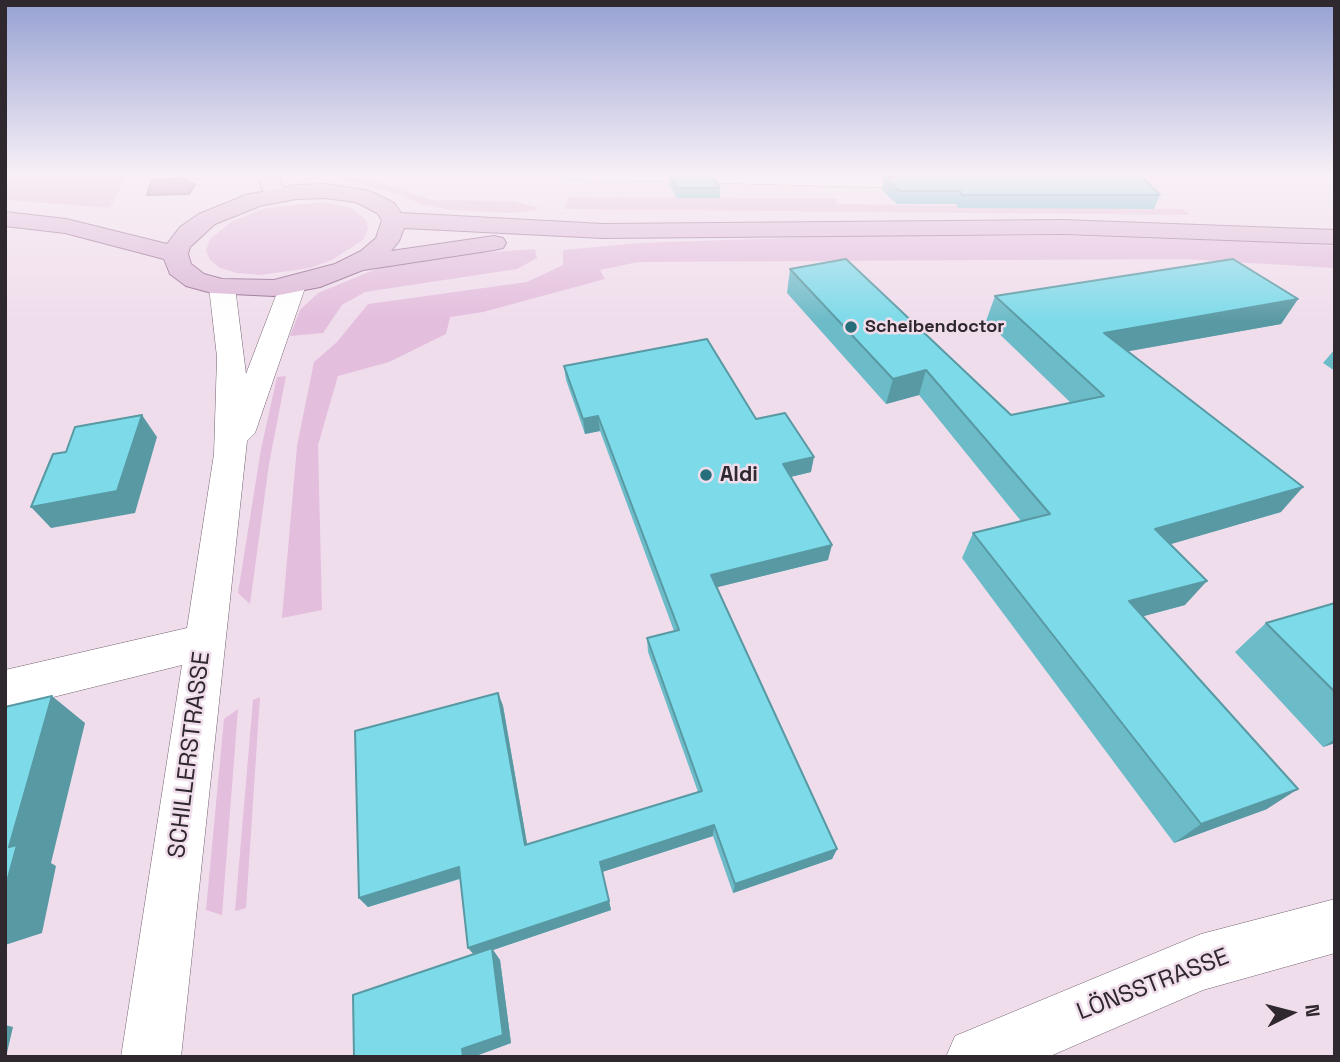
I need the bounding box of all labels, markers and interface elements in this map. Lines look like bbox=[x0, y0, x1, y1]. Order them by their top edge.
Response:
place label: Scheibendoctor bbox=[865, 316, 1004, 338]
marker: Scheibendoctor bbox=[843, 319, 859, 335]
place label: Aldi bbox=[720, 462, 758, 488]
marker: Aldi bbox=[698, 467, 714, 483]
street label: SCHILLERSTRASSE bbox=[163, 650, 217, 860]
street label: LÖNSSTRASSE bbox=[1073, 943, 1233, 1027]
north arrow bbox=[1256, 978, 1326, 1048]
text: N bbox=[1299, 1003, 1325, 1018]

